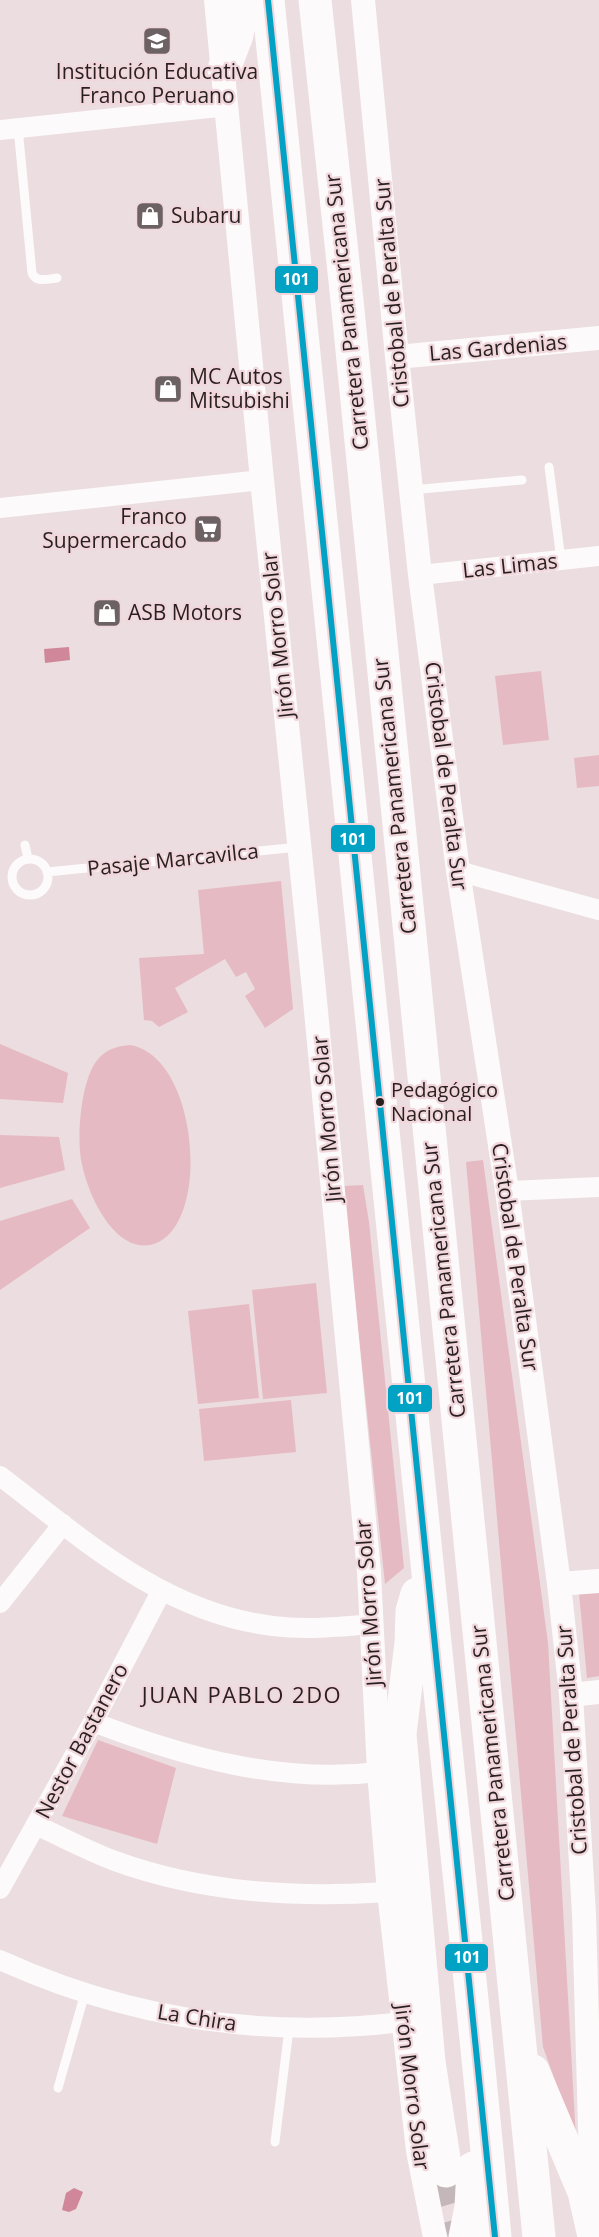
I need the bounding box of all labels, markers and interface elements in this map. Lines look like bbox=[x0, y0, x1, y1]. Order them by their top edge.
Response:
school or university icon: Institución Educativa Franco Peruano bbox=[141, 25, 173, 57]
place label: Institución Educativa Franco Peruano bbox=[56, 57, 258, 109]
street label: Carretera Panamericana Sur bbox=[318, 172, 374, 452]
street label: Cristobal de Peralta Sur bbox=[367, 177, 415, 409]
shop icon: Subaru bbox=[134, 200, 166, 232]
place label: Subaru bbox=[171, 201, 241, 229]
line badge: 101 bbox=[274, 265, 319, 294]
text: 101 bbox=[282, 268, 310, 290]
street label: Las Gardenias bbox=[428, 327, 568, 367]
place label: MC Autos Mitsubishi bbox=[189, 362, 290, 414]
shop icon: MC Autos Mitsubishi bbox=[152, 373, 184, 405]
place label: Franco Supermercado bbox=[42, 502, 187, 554]
supermarket icon: Franco Supermercado bbox=[192, 513, 224, 545]
street label: Las Limas bbox=[461, 546, 559, 584]
street label: Jirón Morro Solar bbox=[254, 550, 300, 722]
shop icon: ASB Motors bbox=[91, 597, 123, 629]
place label: ASB Motors bbox=[128, 598, 242, 626]
street label: Carretera Panamericana Sur bbox=[366, 656, 422, 936]
street label: Cristobal de Peralta Sur bbox=[419, 660, 475, 892]
line badge: 101 bbox=[330, 824, 376, 853]
text: 101 bbox=[339, 828, 367, 850]
street label: Pasaje Marcavilca bbox=[86, 836, 260, 882]
street label: Jirón Morro Solar bbox=[305, 1034, 347, 1205]
place label: Pedagógico Nacional bbox=[391, 1076, 498, 1127]
marker: Pedagógico Nacional bbox=[374, 1096, 386, 1108]
street label: Carretera Panamericana Sur bbox=[415, 1140, 471, 1420]
street label: Cristobal de Peralta Sur bbox=[486, 1141, 546, 1373]
line badge: 101 bbox=[387, 1384, 433, 1413]
text: 101 bbox=[396, 1387, 424, 1409]
street label: Jirón Morro Solar bbox=[348, 1518, 388, 1689]
street label: Carretera Panamericana Sur bbox=[464, 1623, 520, 1903]
street label: Cristobal de Peralta Sur bbox=[549, 1624, 593, 1856]
street label: Nestor Bastanero bbox=[28, 1658, 134, 1823]
district label: JUAN PABLO 2DO bbox=[140, 1679, 342, 1709]
line badge: 101 bbox=[444, 1943, 489, 1972]
text: 101 bbox=[453, 1946, 481, 1968]
street label: La Chira bbox=[156, 1997, 239, 2037]
street label: Jirón Morro Solar bbox=[389, 2000, 437, 2172]

